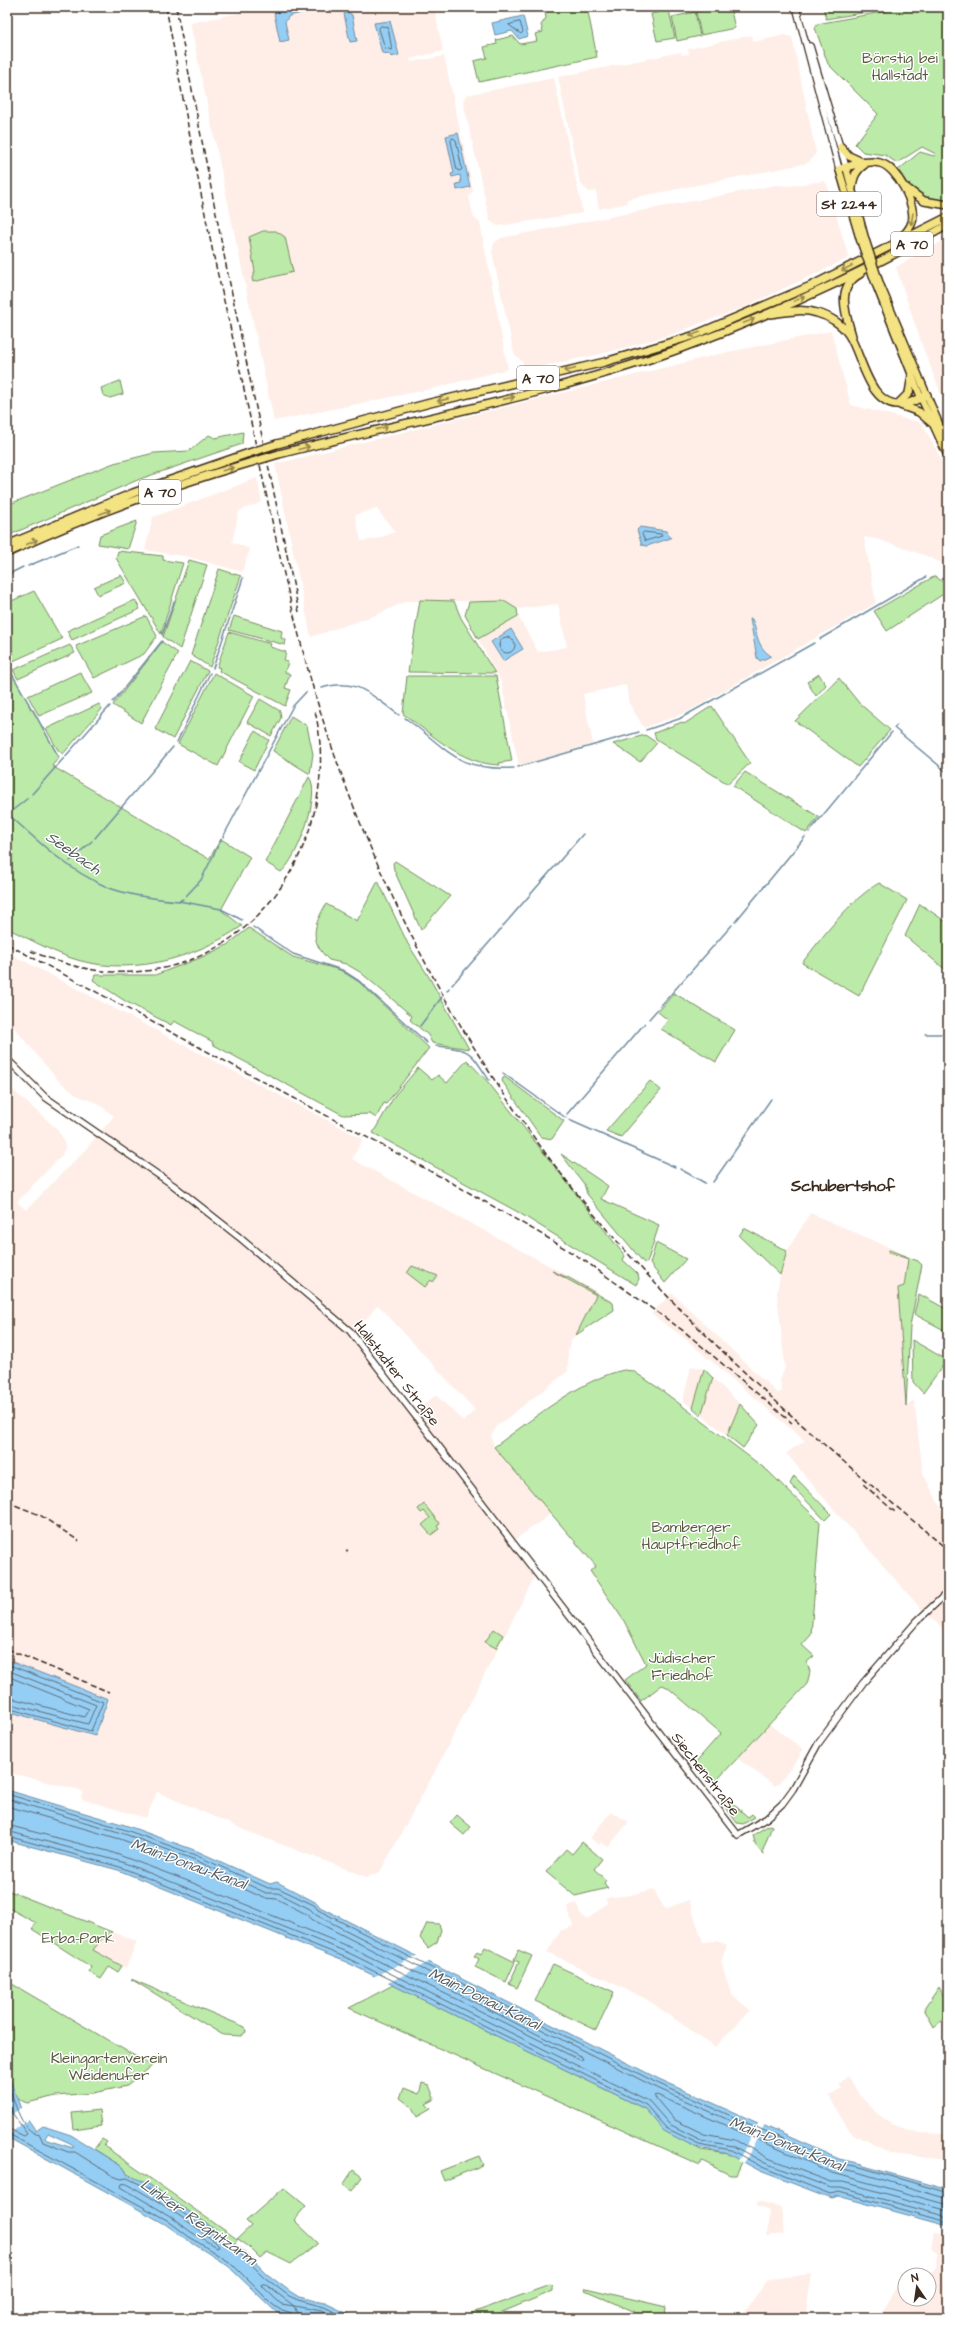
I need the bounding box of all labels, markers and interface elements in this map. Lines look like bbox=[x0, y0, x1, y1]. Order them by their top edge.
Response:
park label: Börstig bei Hallstadt bbox=[862, 48, 939, 86]
road number: St 2244 bbox=[817, 192, 881, 216]
one-way arrow bbox=[908, 212, 916, 225]
road number: A 70 bbox=[891, 232, 933, 256]
one-way arrow bbox=[841, 265, 853, 272]
one-way arrow bbox=[793, 295, 805, 302]
one-way arrow bbox=[742, 317, 754, 325]
one-way arrow bbox=[689, 331, 701, 339]
road number: A 70 bbox=[517, 366, 559, 390]
one-way arrow bbox=[564, 367, 577, 375]
one-way arrow bbox=[502, 394, 515, 401]
one-way arrow bbox=[437, 397, 450, 405]
one-way arrow bbox=[375, 423, 388, 431]
one-way arrow bbox=[297, 443, 310, 451]
one-way arrow bbox=[221, 465, 234, 472]
road number: A 70 bbox=[139, 480, 181, 504]
one-way arrow bbox=[99, 508, 111, 516]
one-way arrow bbox=[26, 538, 38, 545]
water label: Seebach bbox=[41, 826, 106, 880]
district label: Schubertshof bbox=[790, 1175, 895, 1197]
street label: Hallstadter Straße bbox=[349, 1316, 445, 1431]
park label: Bamberger Hauptfriedhof bbox=[642, 1517, 740, 1555]
park label: Jüdischer Friedhof bbox=[649, 1648, 715, 1686]
street label: Siechenstraße bbox=[666, 1728, 745, 1821]
water label: Main-Donau-Kanal bbox=[128, 1833, 252, 1896]
park label: Erba-Park bbox=[42, 1928, 114, 1949]
water label: Main-Donau-Kanal bbox=[425, 1962, 546, 2037]
park label: Kleingartenverein Weidenufer bbox=[51, 2048, 168, 2086]
water label: Main-Donau-Kanal bbox=[726, 2111, 850, 2178]
water label: Linker Regnitzarm bbox=[135, 2173, 262, 2272]
north arrow bbox=[897, 2267, 937, 2307]
text: N bbox=[910, 2270, 920, 2286]

